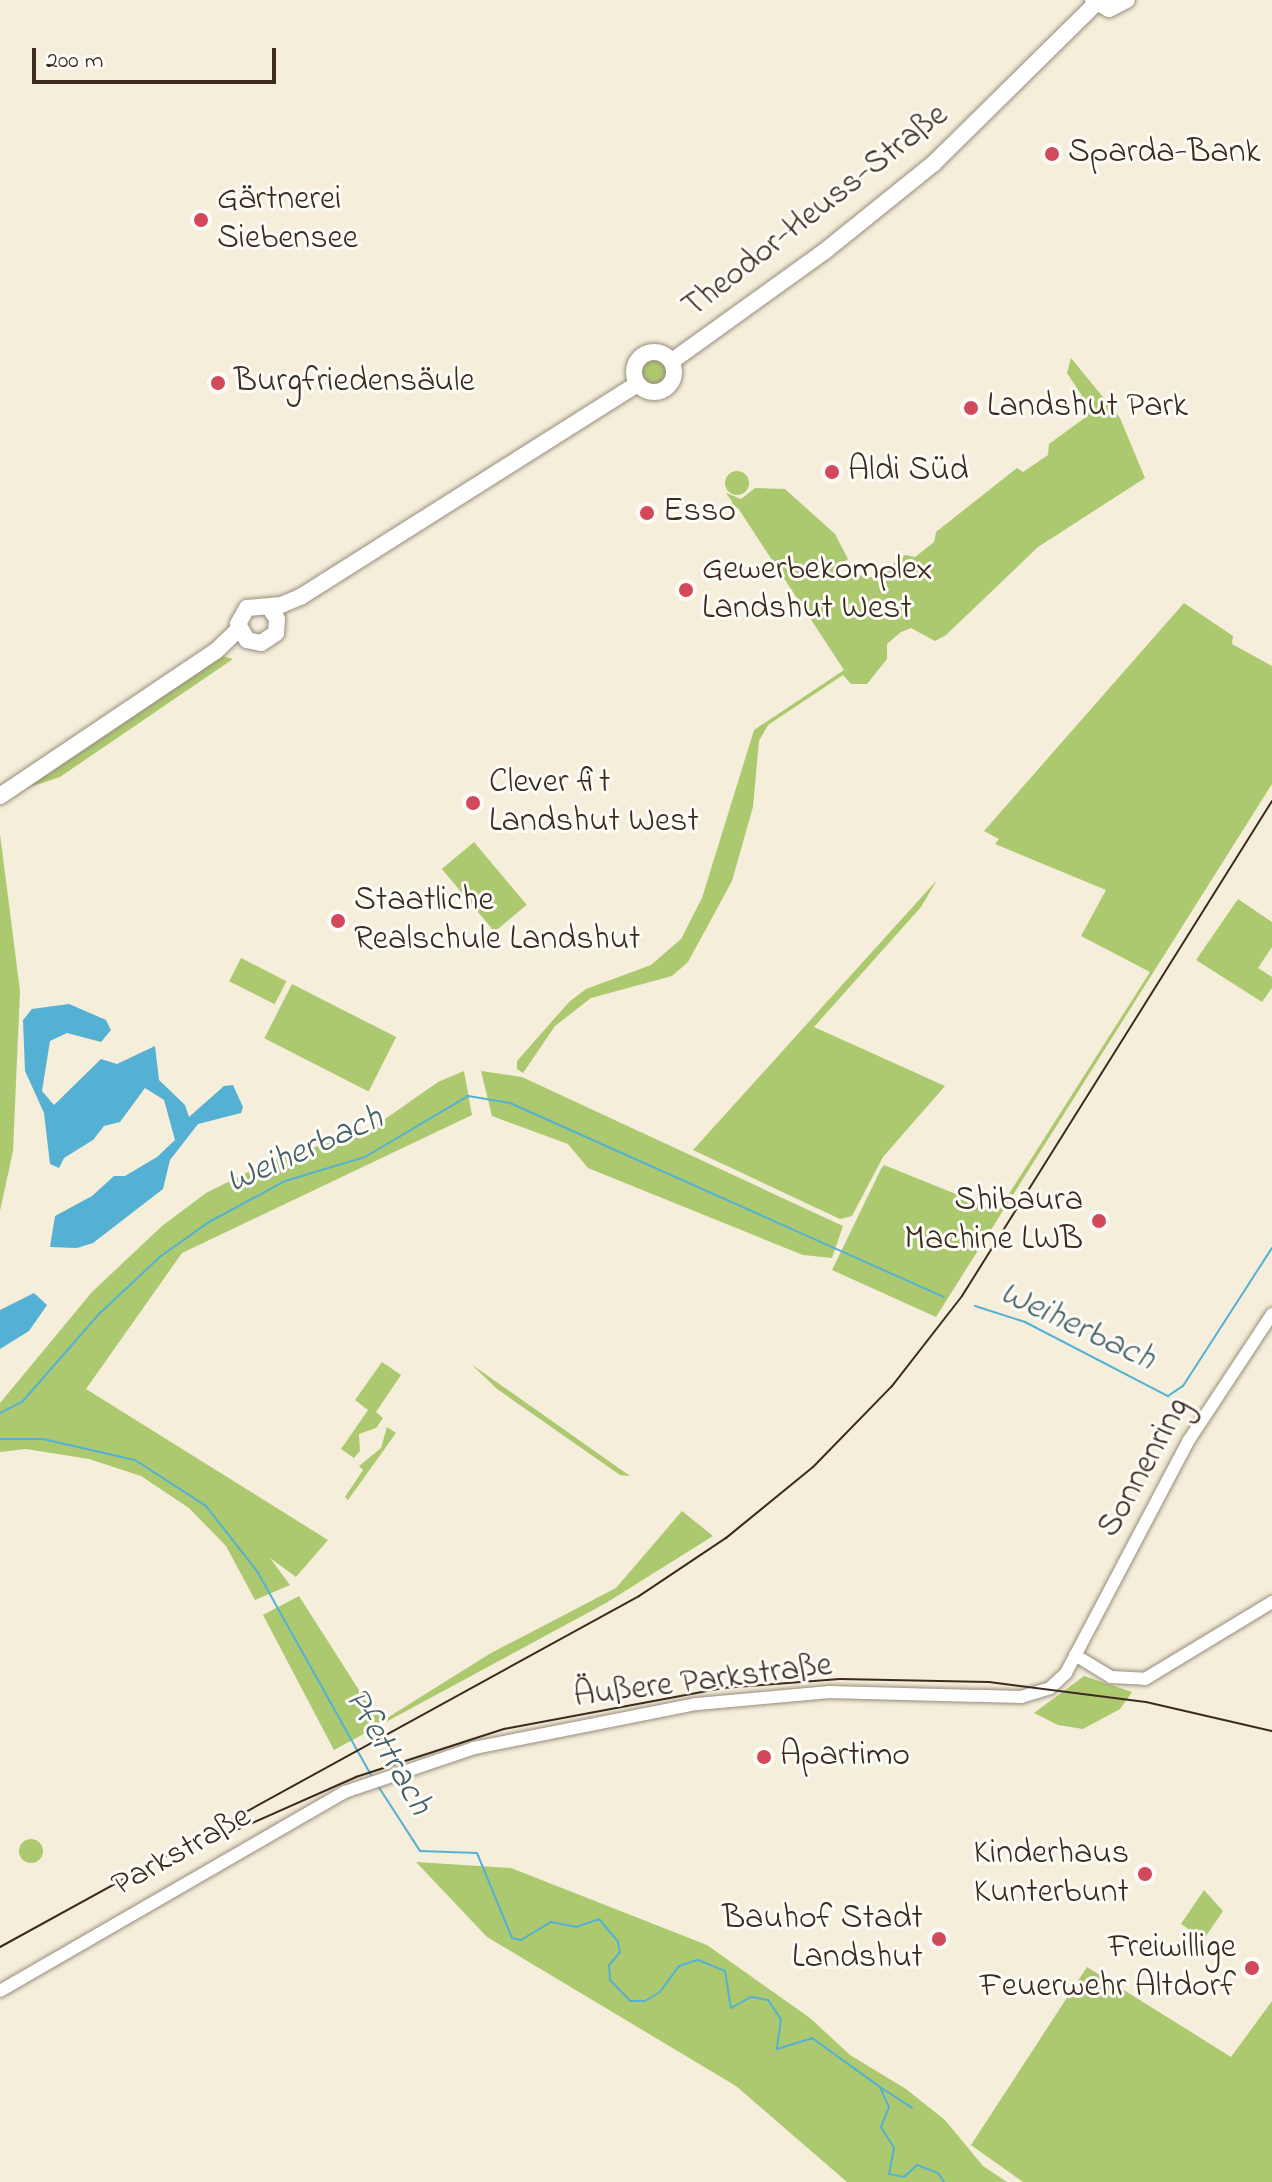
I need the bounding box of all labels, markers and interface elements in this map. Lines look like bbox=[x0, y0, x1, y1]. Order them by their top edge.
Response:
scale bar bbox=[36, 32, 280, 82]
text: 200 m bbox=[46, 44, 103, 79]
street label: Theodor-Heuss-Straße bbox=[675, 96, 957, 328]
place label: Sparda-Bank bbox=[1068, 134, 1260, 174]
marker: Sparda-Bank bbox=[1043, 145, 1061, 163]
place label: Gärtnerei Siebensee bbox=[217, 180, 358, 260]
marker: Gärtnerei Siebensee bbox=[192, 211, 210, 229]
place label: Burgfriedensäule bbox=[234, 363, 475, 403]
marker: Burgfriedensäule bbox=[209, 374, 227, 392]
place label: Landshut Park bbox=[987, 388, 1188, 428]
marker: Landshut Park bbox=[962, 399, 980, 417]
place label: Aldi Süd bbox=[848, 452, 969, 492]
marker: Aldi Süd bbox=[823, 463, 841, 481]
place label: Esso bbox=[663, 493, 736, 533]
marker: Esso bbox=[638, 504, 656, 522]
place label: Gewerbekomplex Landshut West bbox=[702, 550, 932, 630]
marker: Gewerbekomplex Landshut West bbox=[677, 581, 695, 599]
place label: Clever fit Landshut West bbox=[489, 763, 699, 842]
marker: Clever fit Landshut West bbox=[464, 794, 482, 812]
place label: Staatliche Realschule Landshut bbox=[354, 881, 640, 960]
marker: Staatliche Realschule Landshut bbox=[329, 912, 347, 930]
water label: Weiherbach bbox=[220, 1097, 390, 1205]
place label: Shibaura Machine LWB bbox=[904, 1181, 1083, 1260]
marker: Shibaura Machine LWB bbox=[1090, 1212, 1108, 1230]
water label: Weiherbach bbox=[992, 1272, 1162, 1382]
street label: Sonnenring bbox=[1090, 1391, 1200, 1545]
street label: Äußere Parkstraße bbox=[572, 1646, 834, 1718]
water label: Pfettrach bbox=[333, 1681, 441, 1823]
place label: Apartimo bbox=[780, 1737, 910, 1777]
marker: Apartimo bbox=[755, 1748, 773, 1766]
street label: Parkstraße bbox=[106, 1797, 258, 1907]
place label: Kinderhaus Kunterbunt bbox=[974, 1834, 1129, 1914]
marker: Kinderhaus Kunterbunt bbox=[1136, 1865, 1154, 1883]
place label: Bauhof Stadt Landshut bbox=[722, 1899, 923, 1978]
place label: Freiwillige Feuerwehr Altdorf bbox=[980, 1928, 1236, 2008]
marker: Bauhof Stadt Landshut bbox=[930, 1930, 948, 1948]
marker: Freiwillige Feuerwehr Altdorf bbox=[1243, 1959, 1261, 1977]

